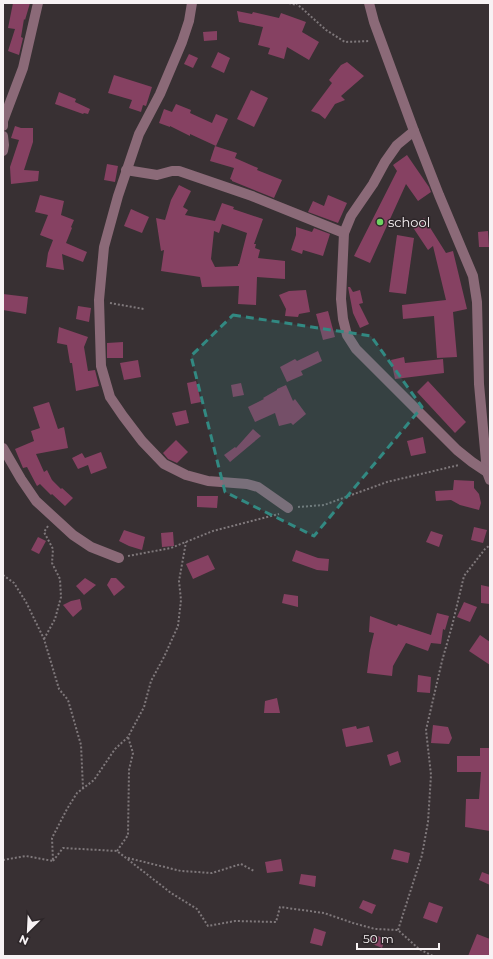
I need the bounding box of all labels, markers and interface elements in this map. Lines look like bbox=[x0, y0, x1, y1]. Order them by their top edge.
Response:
place label: school bbox=[388, 214, 430, 230]
marker: school bbox=[375, 217, 385, 227]
north arrow bbox=[8, 911, 48, 951]
scale bar bbox=[357, 925, 439, 951]
text: 50 m bbox=[363, 931, 394, 946]
text: N bbox=[17, 932, 31, 948]

